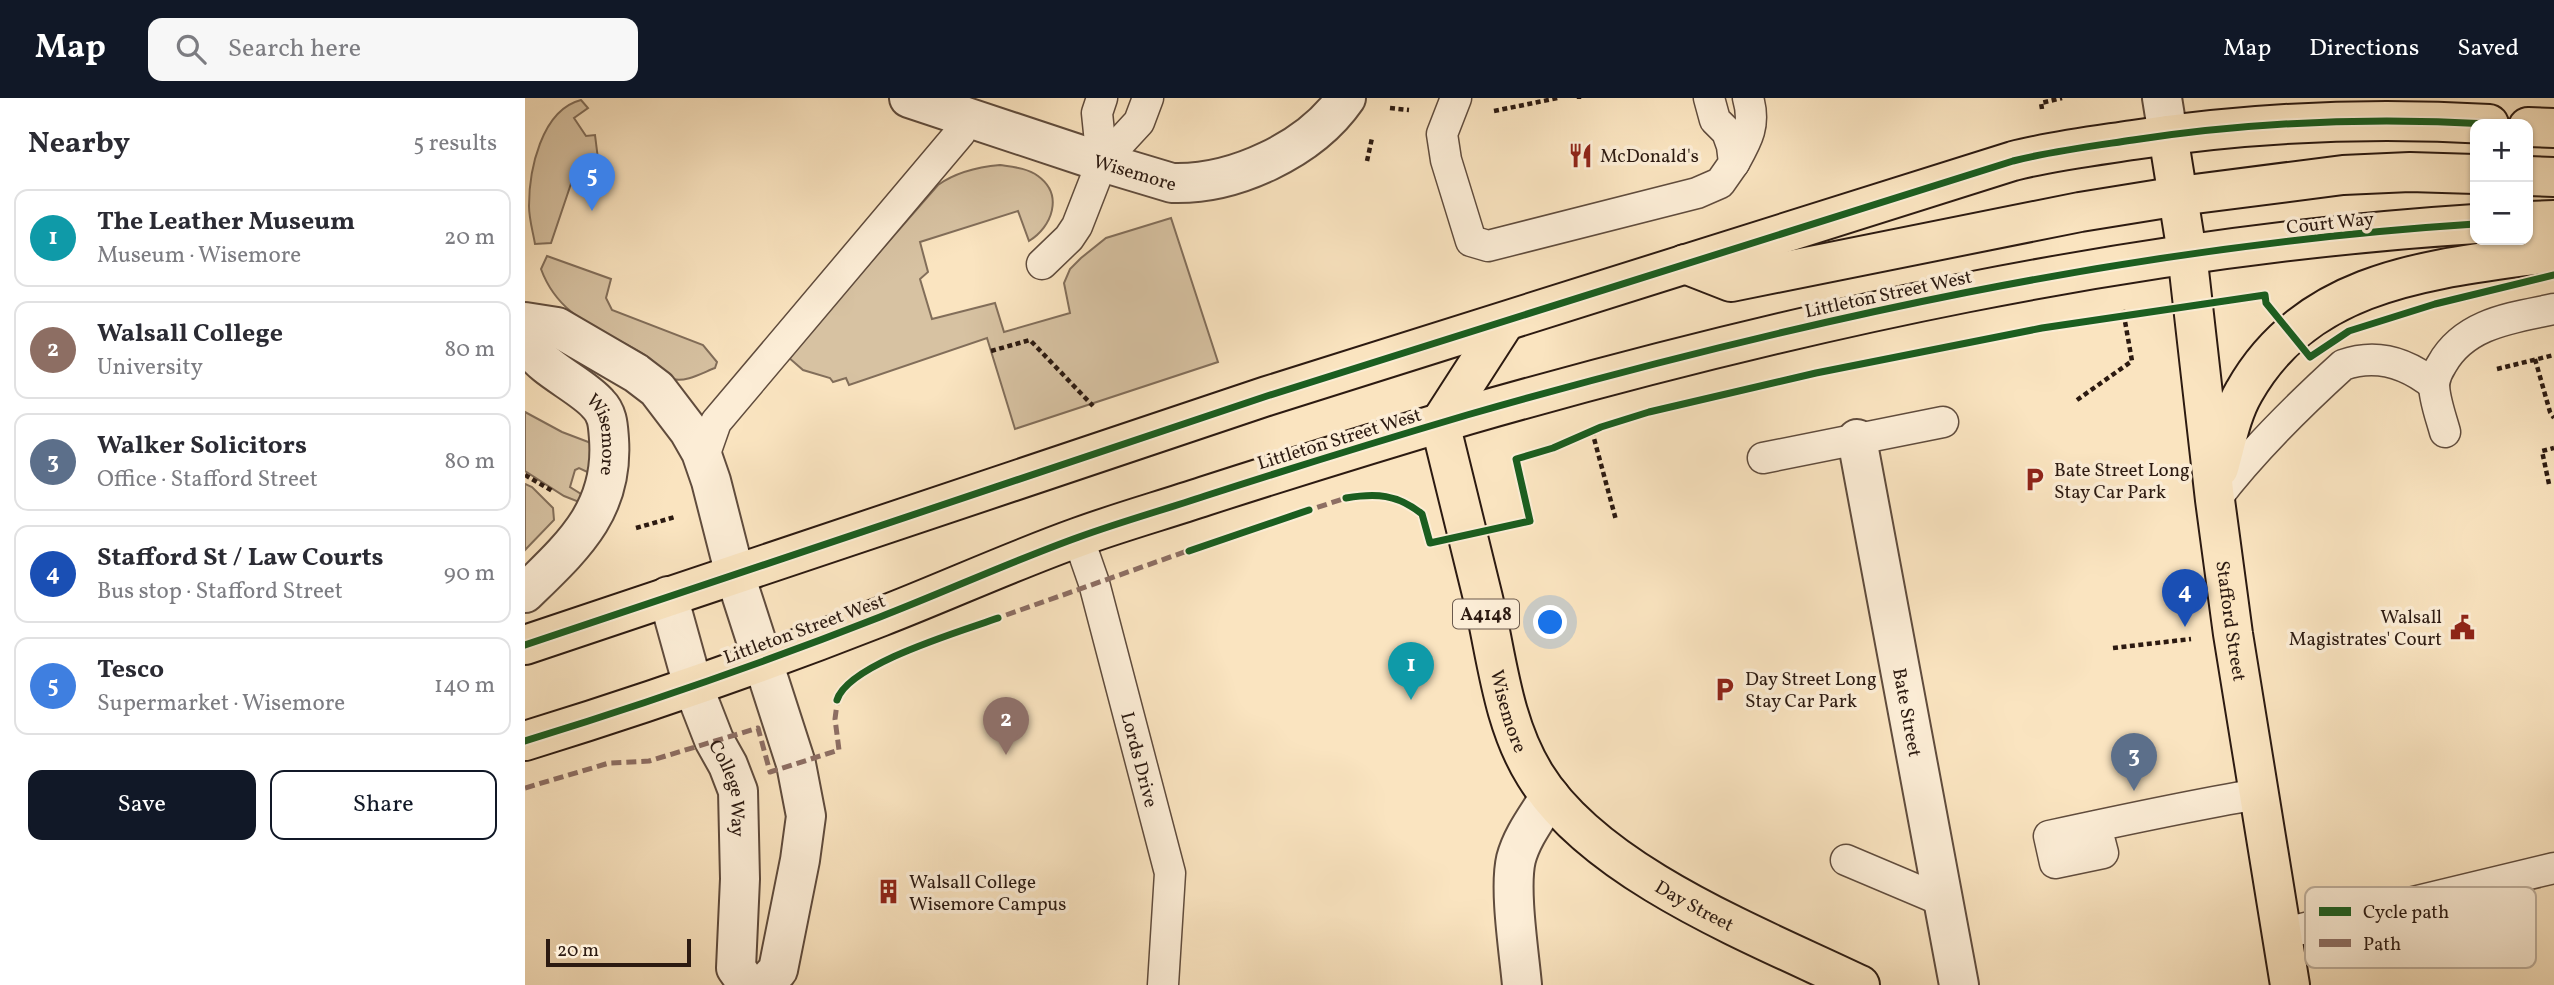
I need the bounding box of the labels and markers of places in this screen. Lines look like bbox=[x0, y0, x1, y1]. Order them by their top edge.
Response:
restaurant icon: McDonald's bbox=[1566, 141, 1594, 169]
place label: McDonald's bbox=[1600, 144, 1699, 170]
pin: 5 bbox=[569, 153, 615, 211]
place label: Bate Street Long Stay Car Park bbox=[2054, 458, 2190, 506]
parking icon: Bate Street Long Stay Car Park bbox=[2020, 466, 2048, 494]
pin: 4 bbox=[2162, 569, 2208, 627]
place label: Walsall Magistrates' Court bbox=[2289, 605, 2442, 653]
public building icon: Walsall Magistrates' Court bbox=[2448, 613, 2476, 641]
pin: 1 bbox=[1388, 642, 1434, 700]
place label: Day Street Long Stay Car Park bbox=[1745, 667, 1877, 715]
parking icon: Day Street Long Stay Car Park bbox=[1711, 675, 1739, 703]
pin: 2 bbox=[983, 697, 1029, 755]
pin: 3 bbox=[2111, 733, 2157, 791]
place label: Walsall College Wisemore Campus bbox=[909, 870, 1066, 918]
building icon: Walsall College Wisemore Campus bbox=[875, 878, 903, 906]

